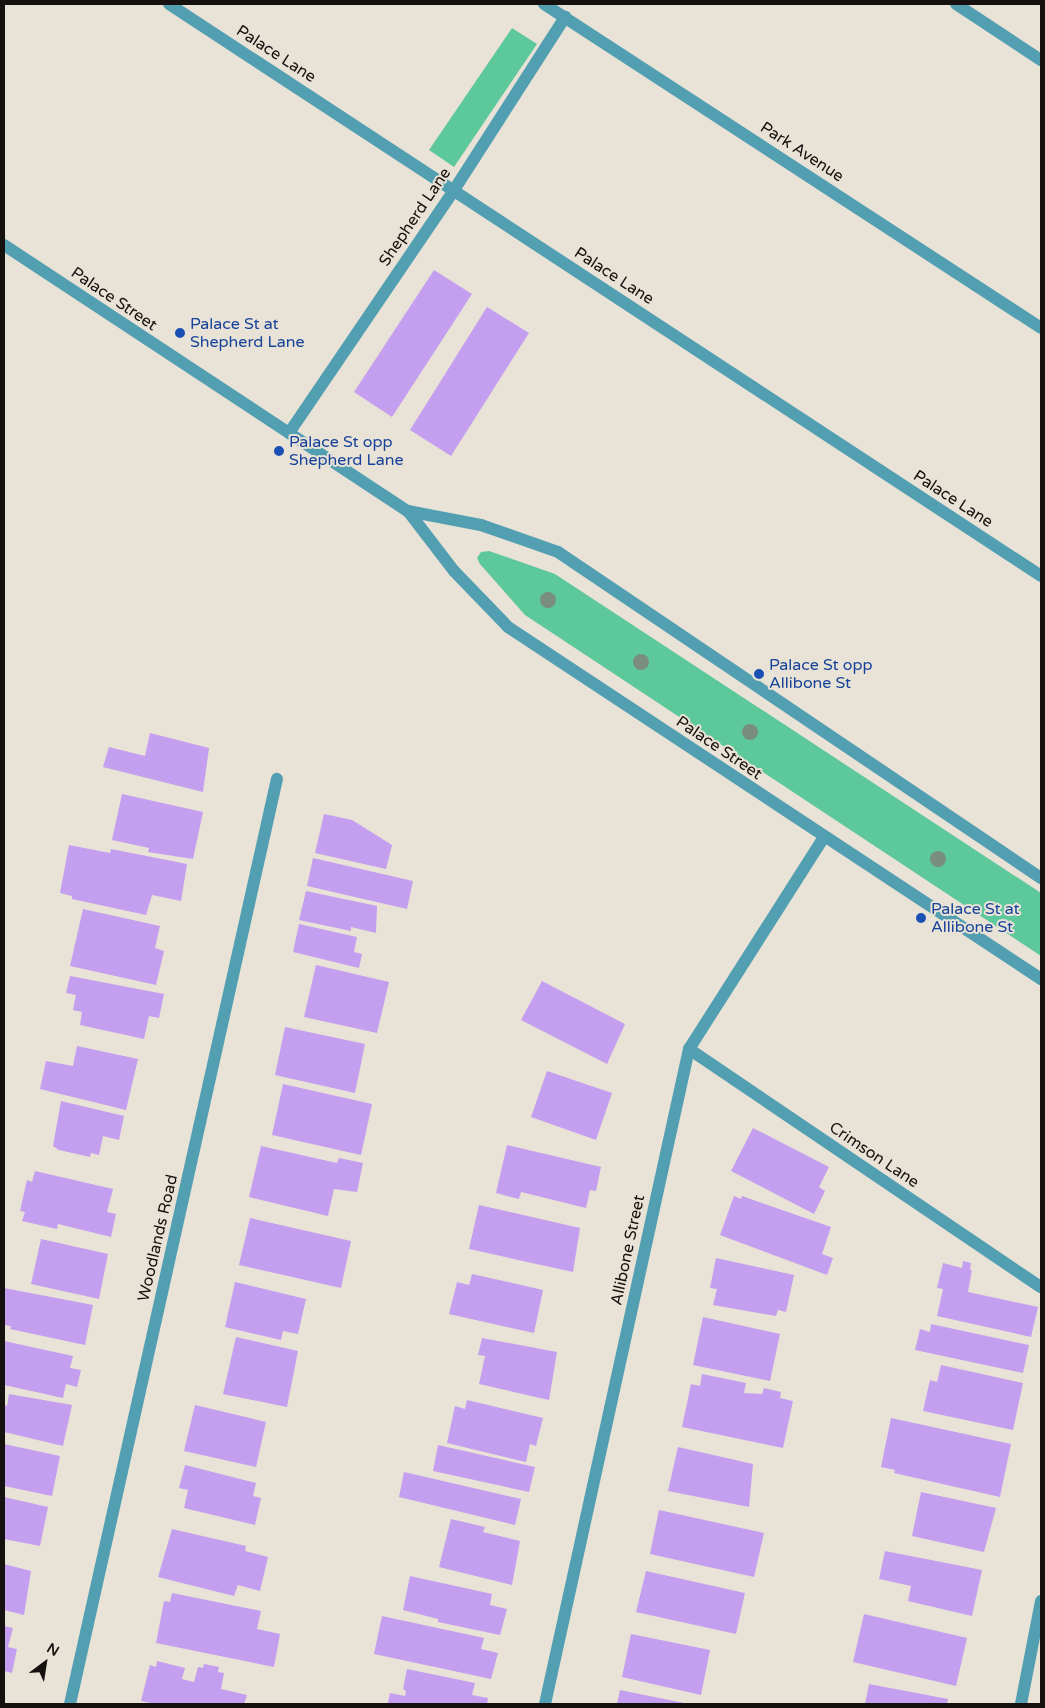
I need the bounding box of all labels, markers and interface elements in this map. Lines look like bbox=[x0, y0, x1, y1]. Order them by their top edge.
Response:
street label: Palace Lane bbox=[233, 21, 319, 87]
street label: Park Avenue bbox=[757, 118, 847, 186]
street label: Shepherd Lane bbox=[375, 164, 455, 270]
street label: Palace Lane bbox=[571, 243, 657, 309]
street label: Palace Street bbox=[67, 263, 161, 335]
place label: Palace St at Shepherd Lane bbox=[190, 314, 305, 352]
marker: Palace St at Shepherd Lane bbox=[174, 327, 186, 339]
place label: Palace St opp Shepherd Lane bbox=[289, 432, 404, 470]
marker: Palace St opp Shepherd Lane bbox=[273, 445, 285, 457]
street label: Palace Lane bbox=[910, 466, 996, 532]
place label: Palace St opp Allibone St bbox=[769, 655, 873, 693]
marker: Palace St opp Allibone St bbox=[753, 668, 765, 680]
street label: Palace Street bbox=[672, 712, 766, 784]
place label: Palace St at Allibone St bbox=[931, 899, 1020, 937]
marker: Palace St at Allibone St bbox=[915, 912, 927, 924]
street label: Crimson Lane bbox=[825, 1118, 923, 1192]
street label: Woodlands Road bbox=[134, 1173, 182, 1303]
street label: Allibone Street bbox=[607, 1193, 649, 1307]
north arrow bbox=[20, 1638, 70, 1688]
text: N bbox=[44, 1640, 62, 1660]

